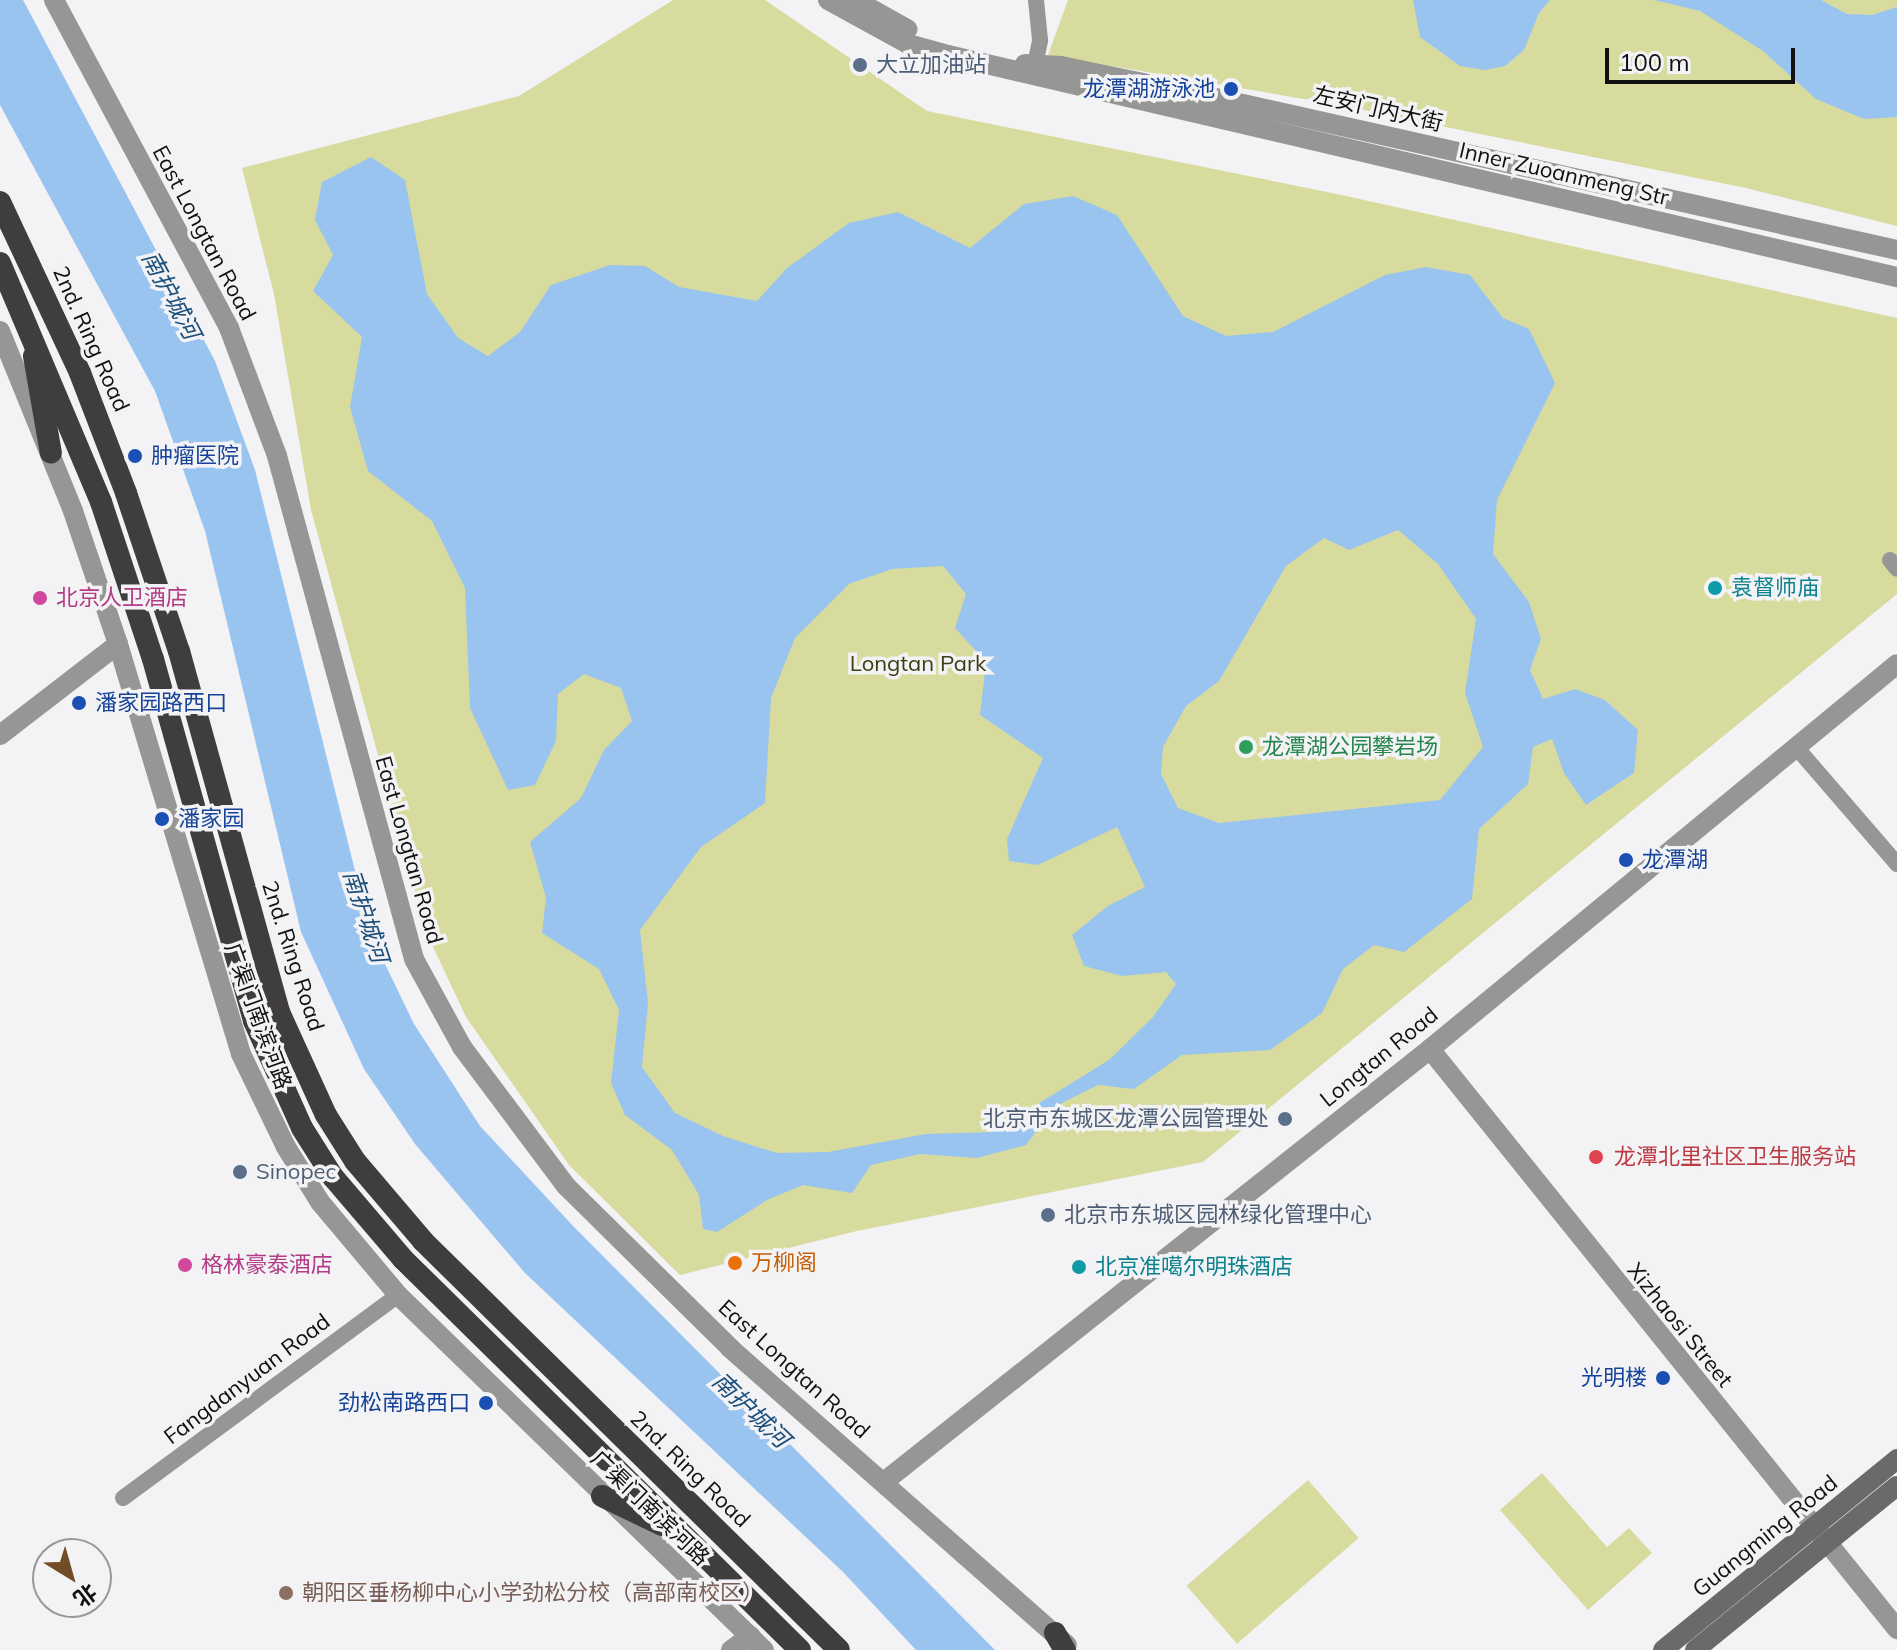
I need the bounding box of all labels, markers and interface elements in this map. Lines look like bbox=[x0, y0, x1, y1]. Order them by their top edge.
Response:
scale bar bbox=[1609, 32, 1799, 82]
text: 100 m bbox=[1619, 47, 1690, 77]
place label: 大立加油站 bbox=[876, 52, 986, 78]
marker: 大立加油站 bbox=[851, 56, 869, 74]
place label: 龙潭湖游泳池 bbox=[1083, 76, 1215, 102]
marker: 龙潭湖游泳池 bbox=[1222, 80, 1240, 98]
street label: 左安门内大街 bbox=[1311, 81, 1445, 137]
street label: Inner Zuoanmeng Str bbox=[1457, 137, 1671, 211]
street label: East Longtan Road bbox=[147, 141, 261, 325]
water label: 南护城河 bbox=[136, 246, 206, 344]
street label: 2nd. Ring Road bbox=[47, 262, 135, 416]
place label: 肿瘤医院 bbox=[151, 443, 239, 469]
marker: 肿瘤医院 bbox=[126, 447, 144, 465]
place label: 袁督师庙 bbox=[1731, 575, 1819, 601]
marker: 袁督师庙 bbox=[1706, 579, 1724, 597]
place label: 北京人卫酒店 bbox=[56, 585, 188, 611]
marker: 北京人卫酒店 bbox=[31, 589, 49, 607]
park label: Longtan Park bbox=[850, 651, 986, 677]
place label: 潘家园路西口 bbox=[95, 690, 227, 716]
marker: 潘家园路西口 bbox=[70, 694, 88, 712]
place label: 龙潭湖公园攀岩场 bbox=[1262, 734, 1438, 760]
marker: 龙潭湖公园攀岩场 bbox=[1237, 738, 1255, 756]
street label: East Longtan Road bbox=[370, 753, 448, 947]
place label: 潘家园 bbox=[178, 806, 244, 832]
marker: 潘家园 bbox=[153, 810, 171, 828]
place label: 龙潭湖 bbox=[1642, 847, 1708, 873]
marker: 龙潭湖 bbox=[1617, 851, 1635, 869]
water label: 南护城河 bbox=[337, 866, 395, 966]
street label: 2nd. Ring Road bbox=[256, 878, 330, 1034]
street label: 广渠门南滨河路 bbox=[219, 939, 297, 1093]
street label: Longtan Road bbox=[1315, 1001, 1443, 1113]
place label: 北京市东城区龙潭公园管理处 bbox=[983, 1106, 1269, 1132]
marker: 北京市东城区龙潭公园管理处 bbox=[1276, 1110, 1294, 1128]
place label: 龙潭北里社区卫生服务站 bbox=[1614, 1144, 1856, 1170]
marker: 龙潭北里社区卫生服务站 bbox=[1585, 1146, 1607, 1168]
place label: Sinopec bbox=[256, 1159, 336, 1185]
marker: Sinopec bbox=[231, 1163, 249, 1181]
place label: 北京市东城区园林绿化管理中心 bbox=[1064, 1202, 1372, 1228]
marker: 北京市东城区园林绿化管理中心 bbox=[1039, 1206, 1057, 1224]
place label: 万柳阁 bbox=[751, 1250, 817, 1276]
place label: 格林豪泰酒店 bbox=[201, 1252, 333, 1278]
marker: 万柳阁 bbox=[726, 1254, 744, 1272]
place label: 北京准噶尔明珠酒店 bbox=[1095, 1254, 1293, 1280]
marker: 格林豪泰酒店 bbox=[176, 1256, 194, 1274]
street label: Xizhaosi Street bbox=[1622, 1257, 1738, 1393]
marker: 北京准噶尔明珠酒店 bbox=[1070, 1258, 1088, 1276]
street label: East Longtan Road bbox=[713, 1294, 875, 1444]
street label: Fangdanyuan Road bbox=[159, 1308, 335, 1450]
place label: 光明楼 bbox=[1581, 1365, 1647, 1391]
water label: 南护城河 bbox=[706, 1366, 796, 1454]
marker: 光明楼 bbox=[1654, 1369, 1672, 1387]
place label: 劲松南路西口 bbox=[338, 1390, 470, 1416]
marker: 劲松南路西口 bbox=[477, 1394, 495, 1412]
street label: 2nd. Ring Road bbox=[625, 1405, 755, 1533]
street label: 广渠门南滨河路 bbox=[585, 1445, 715, 1571]
street label: Guangming Road bbox=[1687, 1470, 1843, 1602]
north arrow bbox=[32, 1538, 112, 1618]
text: 北 bbox=[68, 1578, 102, 1613]
place label: 朝阳区垂杨柳中心小学劲松分校（高部南校区） bbox=[302, 1580, 764, 1606]
marker: 朝阳区垂杨柳中心小学劲松分校（高部南校区） bbox=[277, 1584, 295, 1602]

